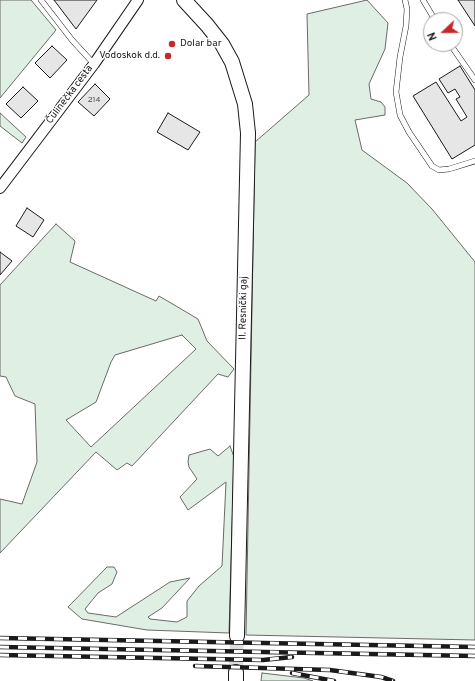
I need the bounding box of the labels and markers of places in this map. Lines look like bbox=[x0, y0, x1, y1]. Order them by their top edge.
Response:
place label: Dolar bar bbox=[180, 38, 222, 50]
marker: Dolar bar bbox=[167, 39, 177, 49]
place label: Vodoskok d.d. bbox=[99, 50, 160, 62]
marker: Vodoskok d.d. bbox=[163, 51, 173, 61]

